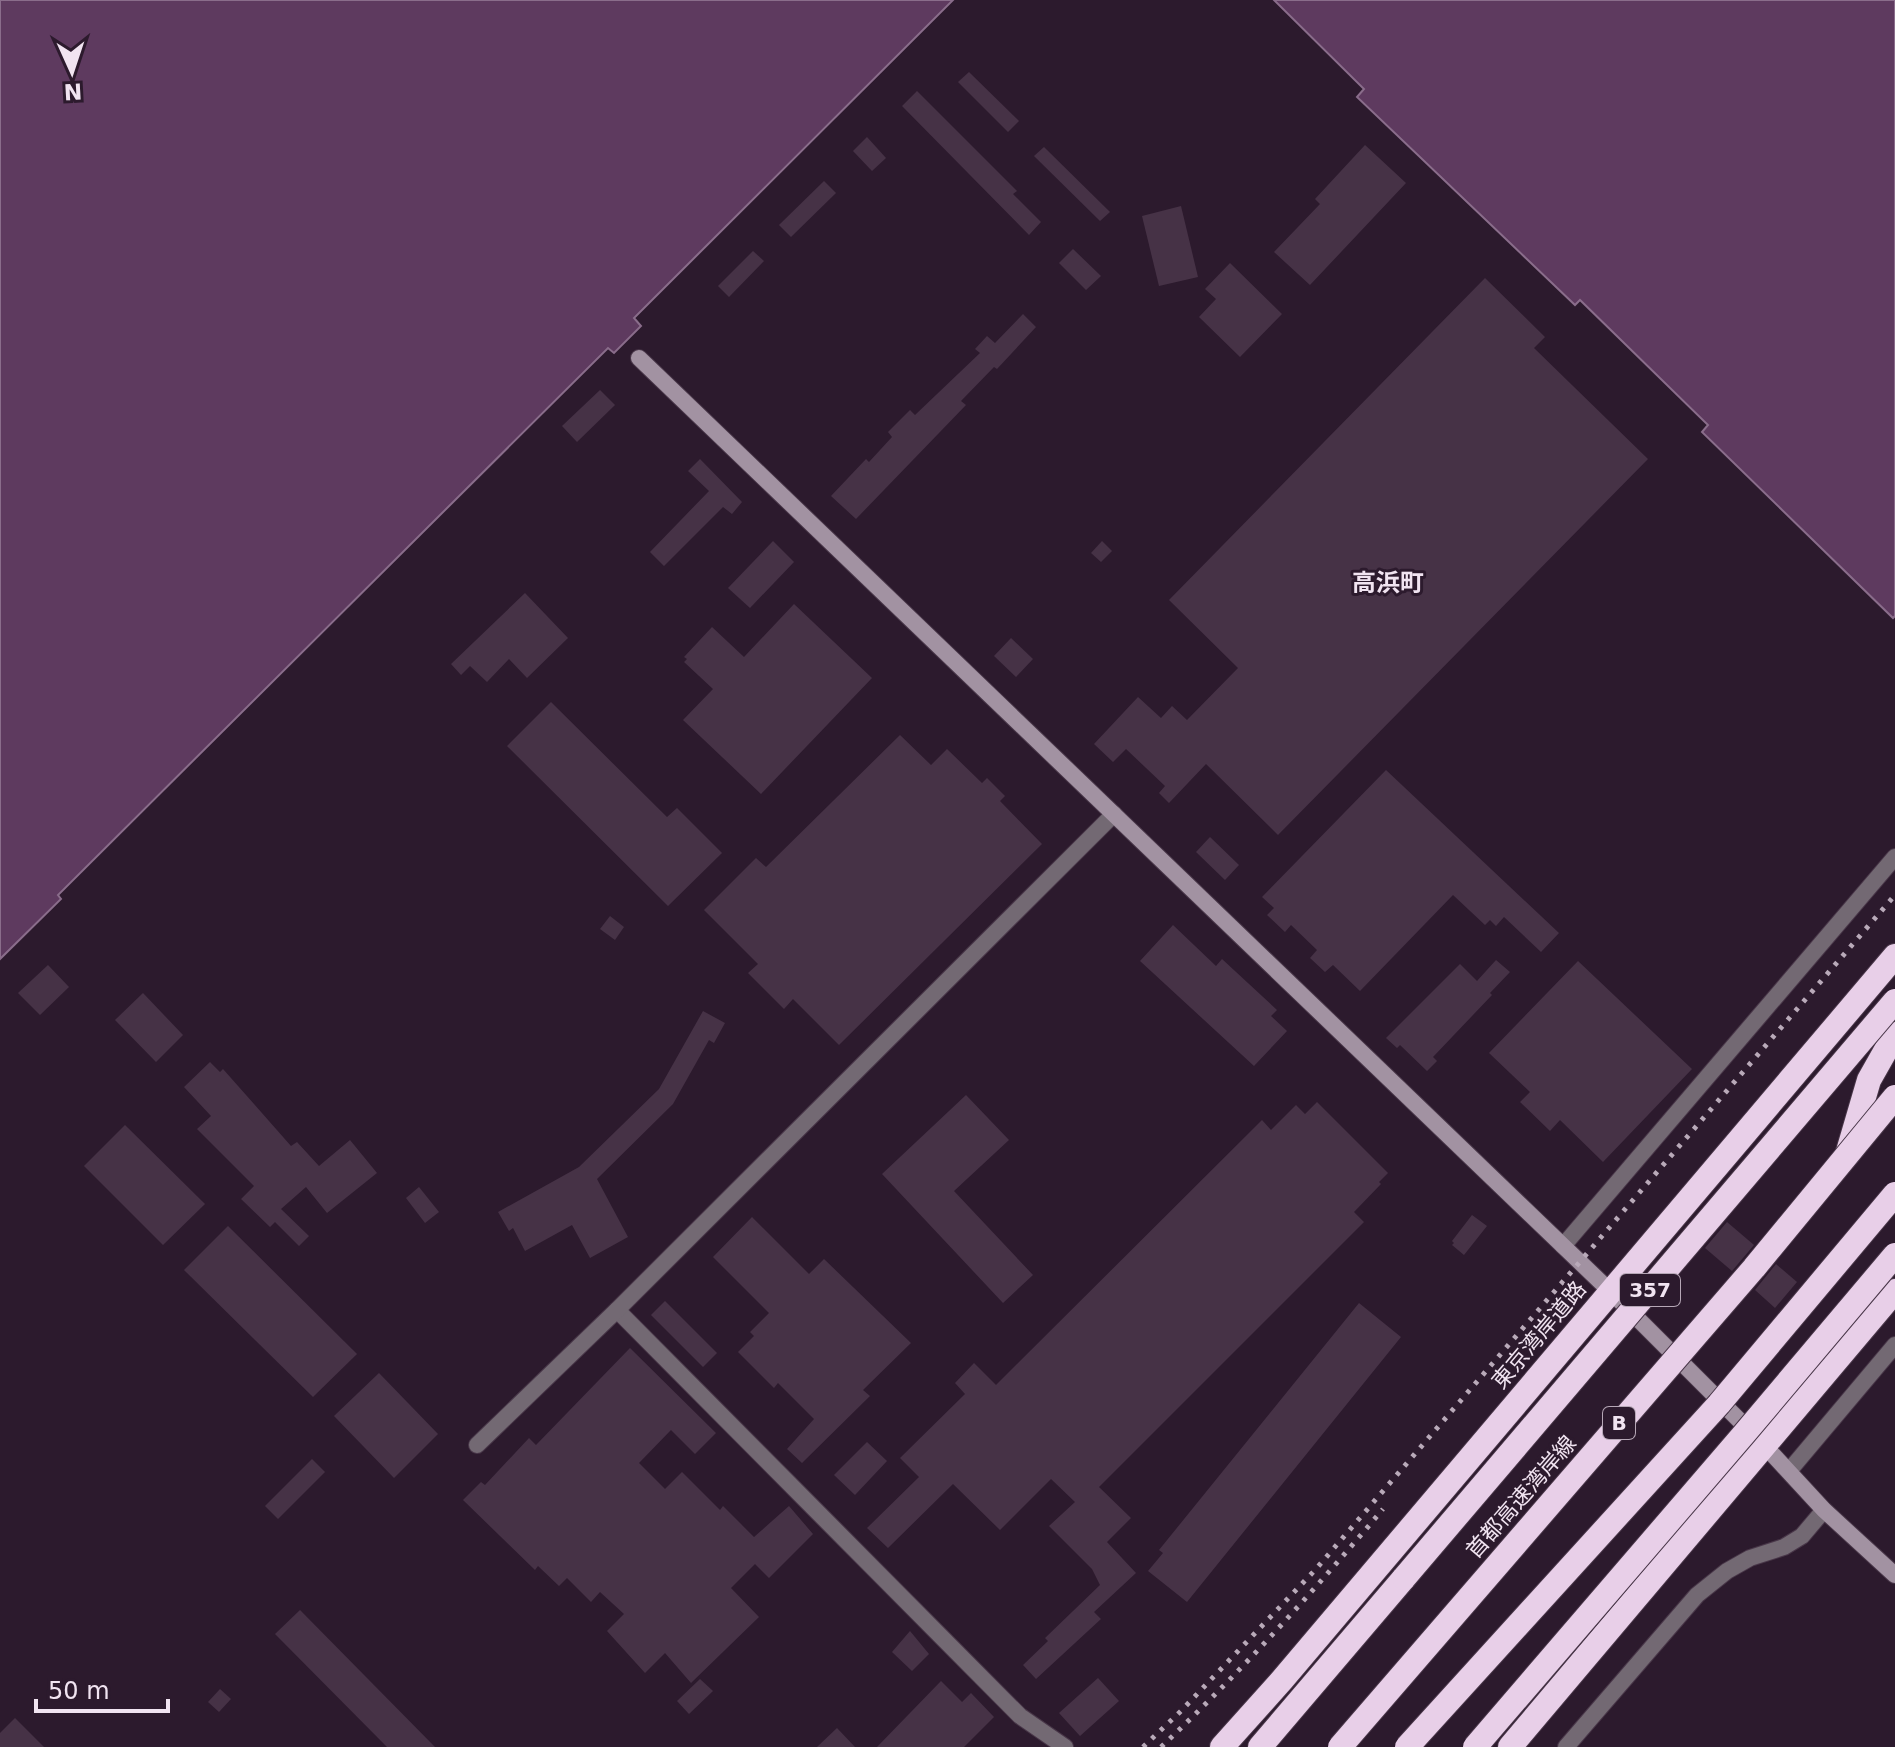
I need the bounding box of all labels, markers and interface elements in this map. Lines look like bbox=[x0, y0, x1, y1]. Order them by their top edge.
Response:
north arrow bbox=[32, 32, 112, 112]
text: N bbox=[63, 79, 83, 104]
district label: 高浜町 bbox=[1352, 569, 1424, 597]
road number: 357 bbox=[1620, 1274, 1680, 1306]
street label: 東京湾岸道路 bbox=[1487, 1276, 1591, 1394]
road number: B bbox=[1603, 1407, 1635, 1439]
street label: 首都高速湾岸線 bbox=[1461, 1431, 1581, 1563]
scale bar bbox=[36, 1663, 168, 1713]
text: 50 m bbox=[48, 1677, 110, 1705]

